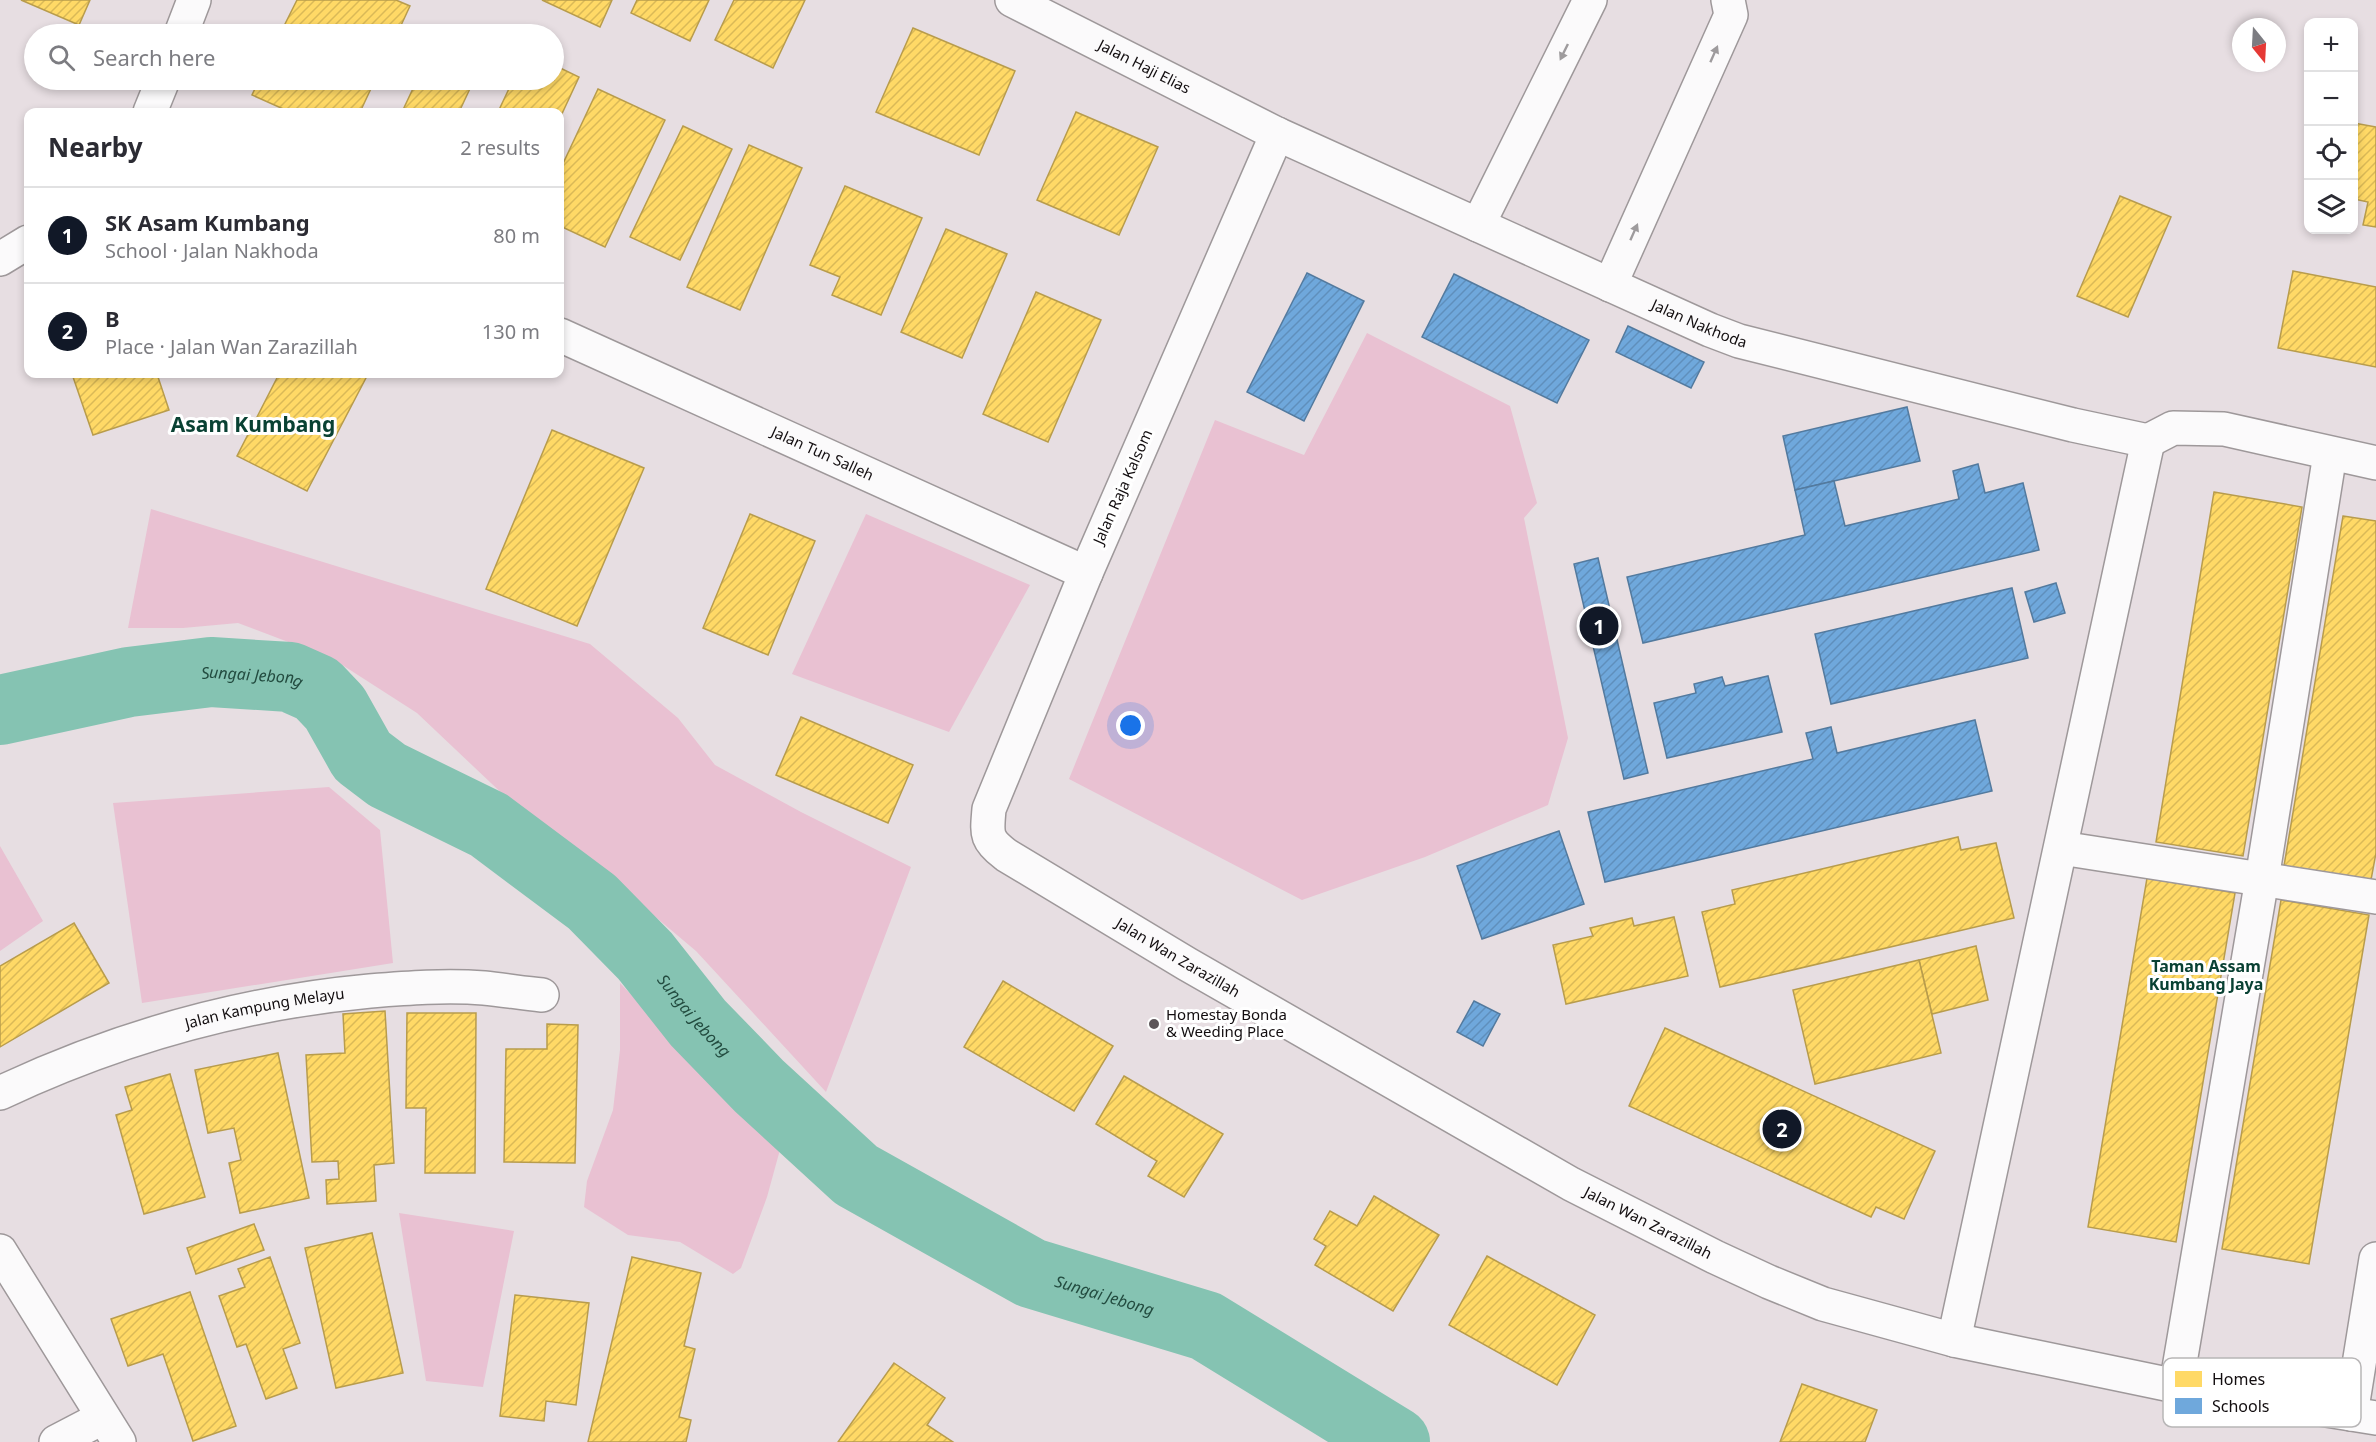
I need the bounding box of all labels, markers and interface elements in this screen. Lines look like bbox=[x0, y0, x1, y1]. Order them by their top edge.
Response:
north arrow bbox=[2232, 18, 2286, 72]
map controls bbox=[2304, 18, 2358, 234]
button: + bbox=[2304, 18, 2358, 72]
search box bbox=[24, 24, 564, 90]
street label: Jalan Haji Elias bbox=[1093, 33, 1194, 98]
icon: search bbox=[45, 41, 78, 74]
text: Search here bbox=[93, 42, 215, 72]
one-way arrow bbox=[1559, 44, 1568, 61]
one-way arrow bbox=[1709, 46, 1718, 63]
button: − bbox=[2304, 72, 2358, 126]
button: locate bbox=[2304, 126, 2358, 180]
text: Nearby bbox=[48, 129, 143, 165]
text: 2 results bbox=[460, 134, 540, 161]
button: layers bbox=[2304, 180, 2358, 234]
text: SK Asam Kumbang bbox=[105, 207, 310, 237]
text: 1 bbox=[62, 222, 73, 249]
text: 80 m bbox=[493, 222, 540, 249]
one-way arrow bbox=[1629, 224, 1638, 241]
text: School · Jalan Nakhoda bbox=[105, 237, 319, 264]
street label: Jalan Nakhoda bbox=[1647, 293, 1749, 352]
text: B bbox=[105, 303, 120, 333]
text: 2 bbox=[62, 318, 73, 345]
text: 130 m bbox=[482, 318, 540, 345]
text: Place · Jalan Wan Zarazillah bbox=[105, 333, 358, 360]
district label: Asam Kumbang bbox=[171, 410, 335, 438]
street label: Jalan Tun Salleh bbox=[767, 420, 877, 485]
street label: Jalan Raja Kalsom bbox=[1087, 426, 1156, 549]
pin: 1 bbox=[1580, 604, 1618, 648]
water label: Sungai Jebong bbox=[200, 661, 307, 693]
your location bbox=[1116, 711, 1145, 740]
street label: Jalan Wan Zarazillah bbox=[1111, 911, 1244, 1001]
district label: Taman Assam Kumbang Jaya bbox=[2149, 955, 2263, 995]
water label: Sungai Jebong bbox=[652, 970, 736, 1062]
street label: Jalan Kampung Melayu bbox=[181, 983, 345, 1033]
place label: Homestay Bonda & Weeding Place bbox=[1166, 1004, 1287, 1041]
marker: Homestay Bonda & Weeding Place bbox=[1147, 1017, 1161, 1031]
pin: 2 bbox=[1762, 1106, 1802, 1152]
street label: Jalan Wan Zarazillah bbox=[1579, 1180, 1716, 1263]
water label: Sungai Jebong bbox=[1052, 1270, 1157, 1321]
legend bbox=[2163, 1358, 2361, 1427]
text: Homes bbox=[2212, 1368, 2265, 1390]
text: Schools bbox=[2212, 1395, 2270, 1417]

